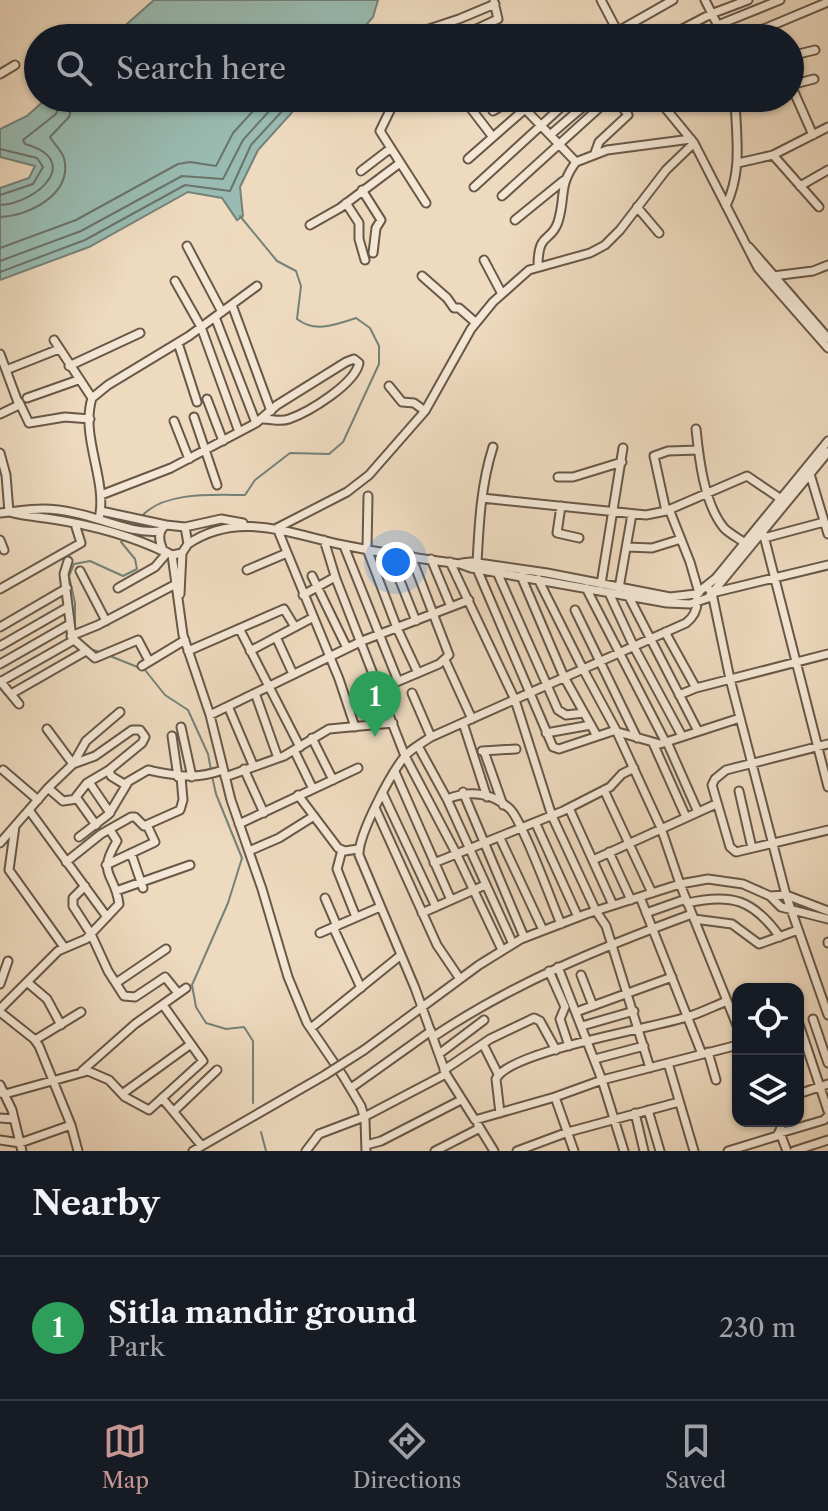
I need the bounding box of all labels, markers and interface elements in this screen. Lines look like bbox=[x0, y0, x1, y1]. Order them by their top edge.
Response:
search box bbox=[24, 24, 804, 112]
icon: search bbox=[52, 46, 96, 90]
text: Search here bbox=[116, 50, 286, 87]
your location bbox=[376, 542, 416, 582]
pin: 1 bbox=[349, 671, 401, 737]
map controls bbox=[732, 983, 804, 1127]
button: locate bbox=[732, 983, 804, 1055]
button: layers bbox=[732, 1055, 804, 1127]
text: Nearby bbox=[32, 1182, 160, 1224]
text: Sitla mandir ground bbox=[108, 1294, 417, 1331]
text: 1 bbox=[52, 1312, 64, 1344]
text: 230 m bbox=[719, 1312, 796, 1344]
text: Park bbox=[108, 1331, 165, 1363]
tab: Map bbox=[102, 1419, 149, 1494]
tab: Directions bbox=[353, 1419, 461, 1494]
tab: Saved bbox=[665, 1419, 726, 1494]

